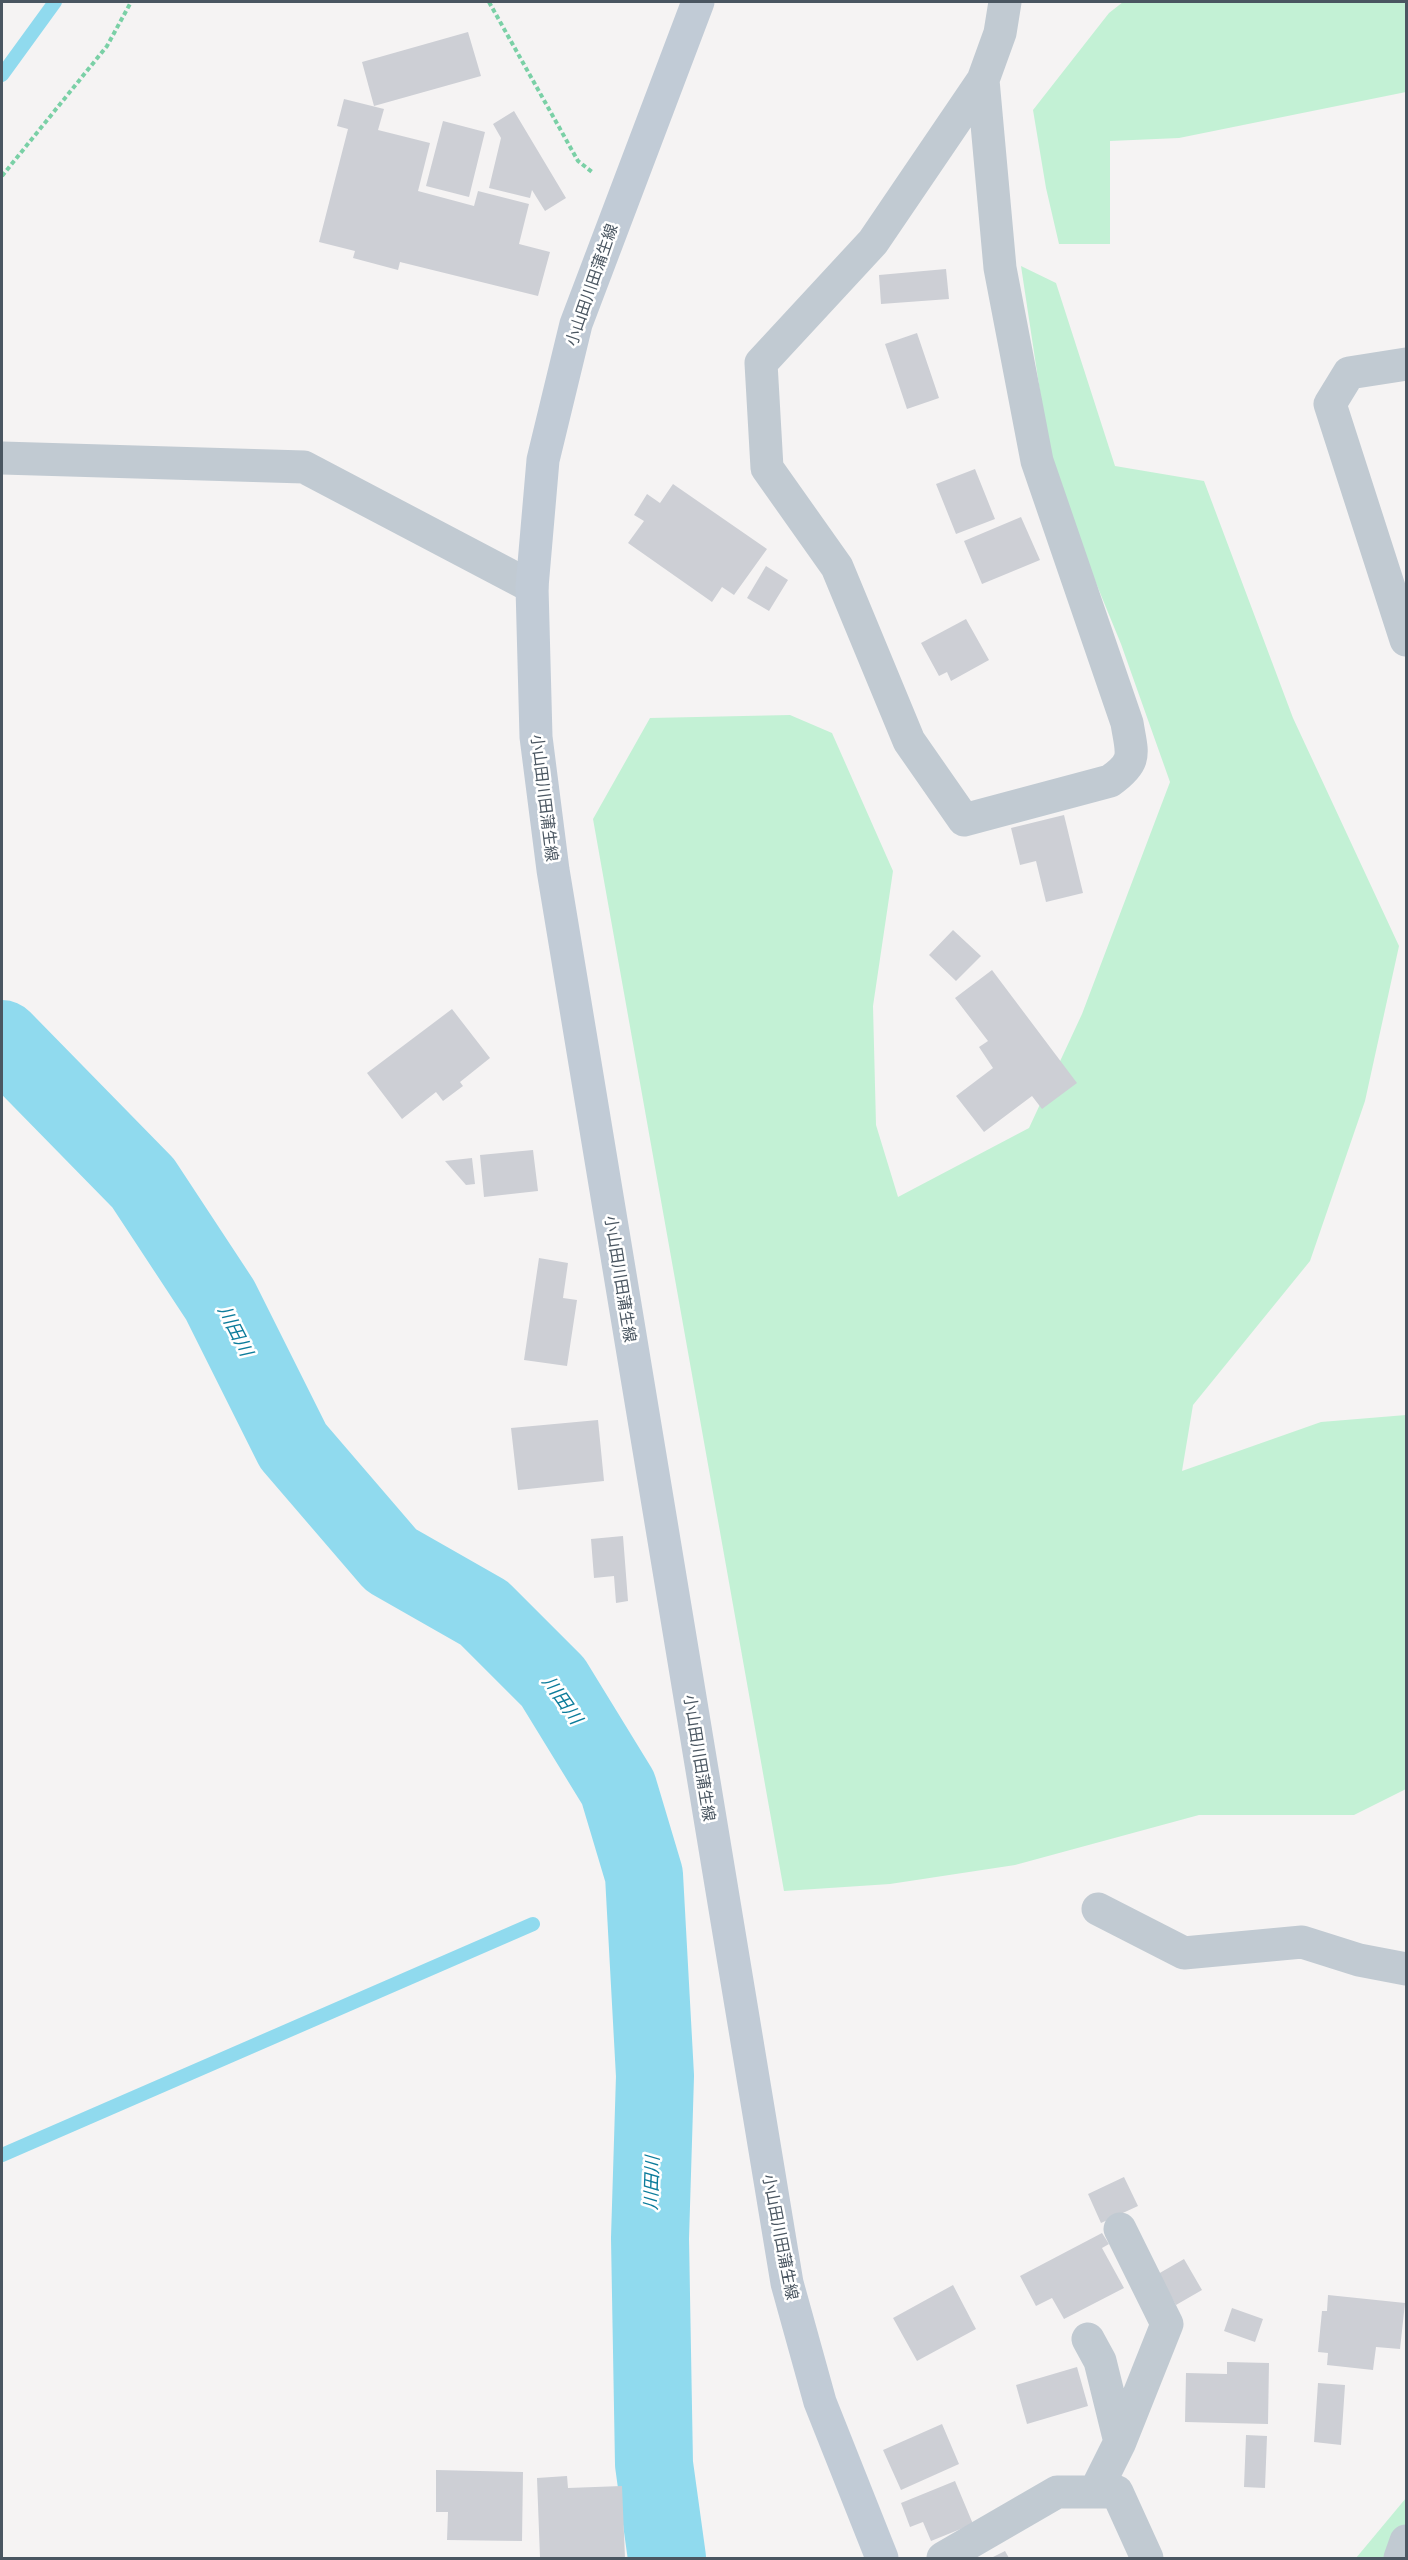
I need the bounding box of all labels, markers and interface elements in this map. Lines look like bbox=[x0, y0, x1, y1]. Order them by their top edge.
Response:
street label: 小山田川田蒲生線 bbox=[562, 221, 622, 349]
street label: 小山田川田蒲生線 bbox=[527, 733, 561, 863]
street label: 小山田川田蒲生線 bbox=[601, 1214, 639, 1344]
water label: 川田川 bbox=[213, 1302, 257, 1360]
water label: 川田川 bbox=[538, 1672, 586, 1728]
street label: 小山田川田蒲生線 bbox=[680, 1693, 718, 1823]
water label: 川田川 bbox=[640, 2156, 664, 2210]
street label: 小山田川田蒲生線 bbox=[758, 2172, 802, 2302]

